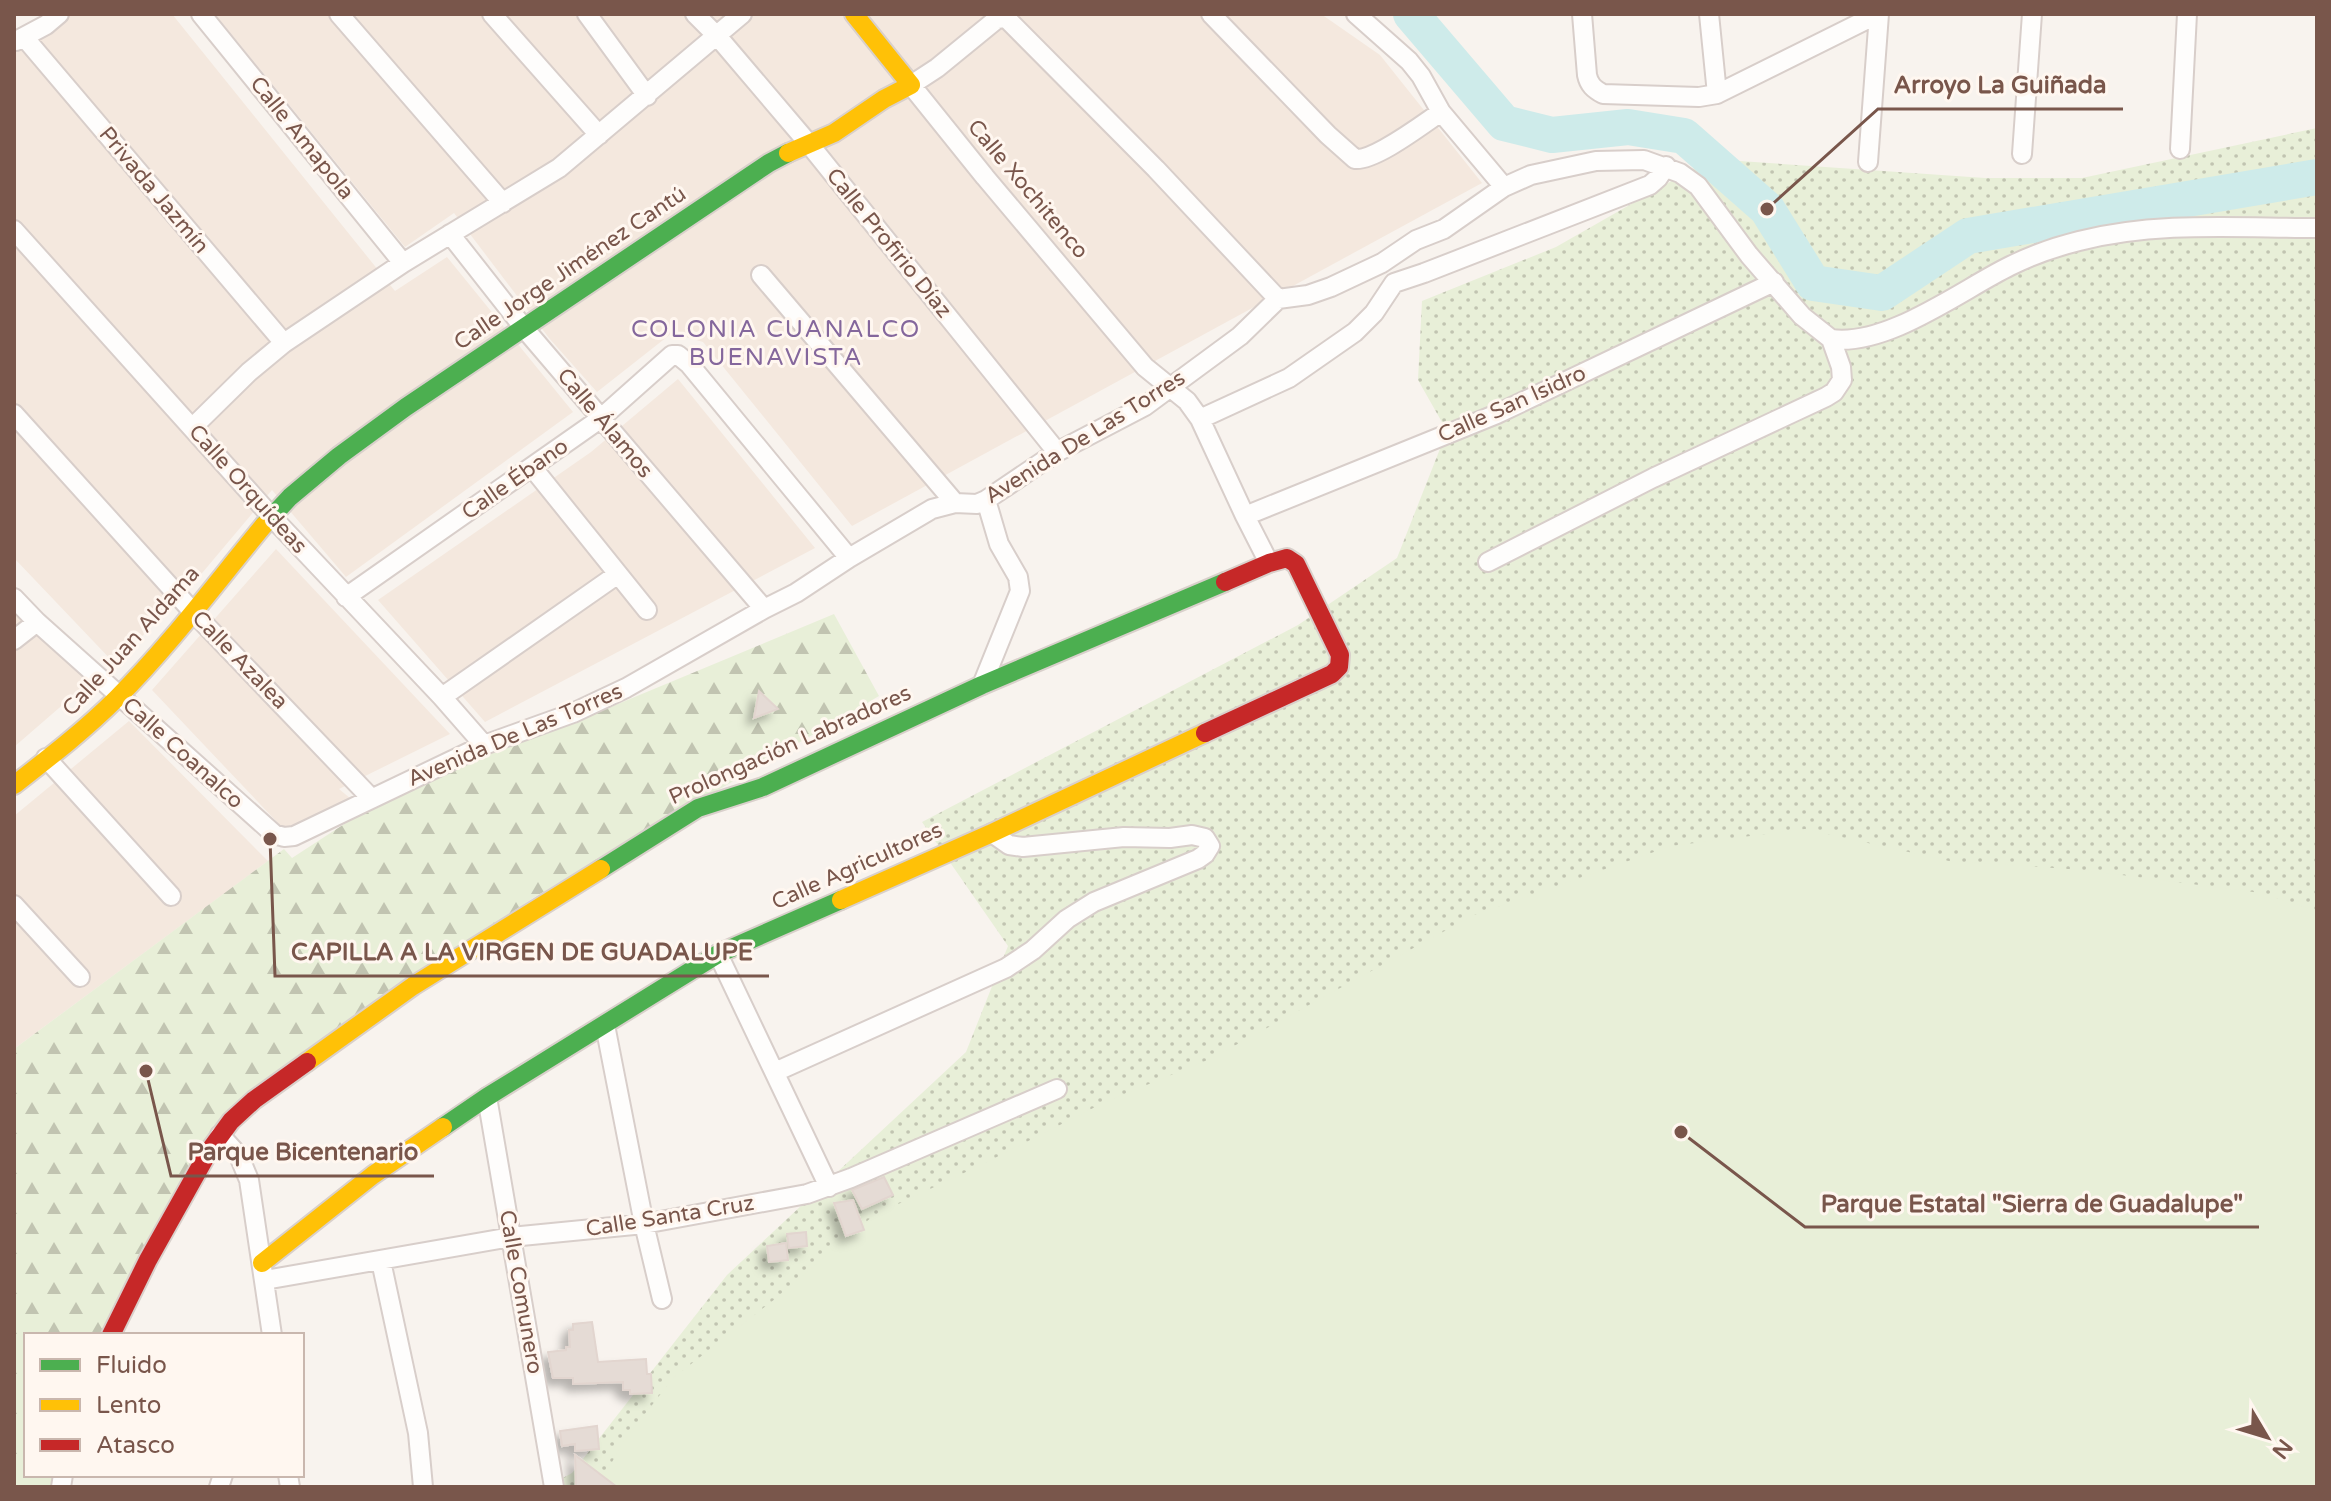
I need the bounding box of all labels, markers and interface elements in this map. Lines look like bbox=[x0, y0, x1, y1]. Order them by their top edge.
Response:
callout: Arroyo La Guiñada bbox=[1878, 61, 2123, 109]
street label: Calle Amapola bbox=[244, 71, 360, 205]
text: Arroyo La Guiñada bbox=[1894, 71, 2106, 100]
street label: Calle Xochitenco bbox=[962, 114, 1094, 264]
street label: Privada Jazmín bbox=[94, 122, 214, 258]
street label: Calle Profirio Díaz bbox=[821, 163, 957, 323]
street label: Calle Jorge Jiménez Cantú bbox=[449, 181, 691, 355]
district label: COLONIA CUANALCO BUENAVISTA bbox=[631, 315, 921, 372]
street label: Calle San Isidro bbox=[1434, 360, 1590, 448]
street label: Calle Álamos bbox=[552, 362, 659, 483]
street label: Avenida De Las Torres bbox=[980, 365, 1190, 509]
street label: Calle Orquídeas bbox=[183, 419, 313, 559]
street label: Calle Ébano bbox=[456, 432, 573, 525]
street label: Calle Juan Aldama bbox=[57, 561, 205, 721]
street label: Calle Azalea bbox=[187, 605, 293, 715]
street label: Avenida De Las Torres bbox=[404, 678, 626, 792]
street label: Prolongación Labradores bbox=[665, 680, 915, 810]
street label: Calle Coanalco bbox=[117, 692, 249, 814]
street label: Calle Agricultores bbox=[768, 817, 946, 915]
callout: CAPILLA A LA VIRGEN DE GUADALUPE bbox=[275, 928, 769, 976]
text: CAPILLA A LA VIRGEN DE GUADALUPE bbox=[291, 938, 753, 967]
callout: Parque Bicentenario bbox=[171, 1128, 434, 1176]
text: Parque Bicentenario bbox=[188, 1138, 418, 1167]
callout: Parque Estatal "Sierra de Guadalupe" bbox=[1805, 1179, 2259, 1227]
street label: Calle Santa Cruz bbox=[584, 1190, 756, 1242]
text: Parque Estatal "Sierra de Guadalupe" bbox=[1821, 1190, 2243, 1219]
street label: Calle Comunero bbox=[494, 1208, 548, 1376]
legend bbox=[24, 1333, 304, 1477]
text: Fluido bbox=[96, 1351, 167, 1380]
text: Lento bbox=[96, 1391, 161, 1420]
north arrow bbox=[2227, 1397, 2307, 1477]
text: Atasco bbox=[96, 1431, 175, 1460]
text: N bbox=[2266, 1434, 2298, 1464]

